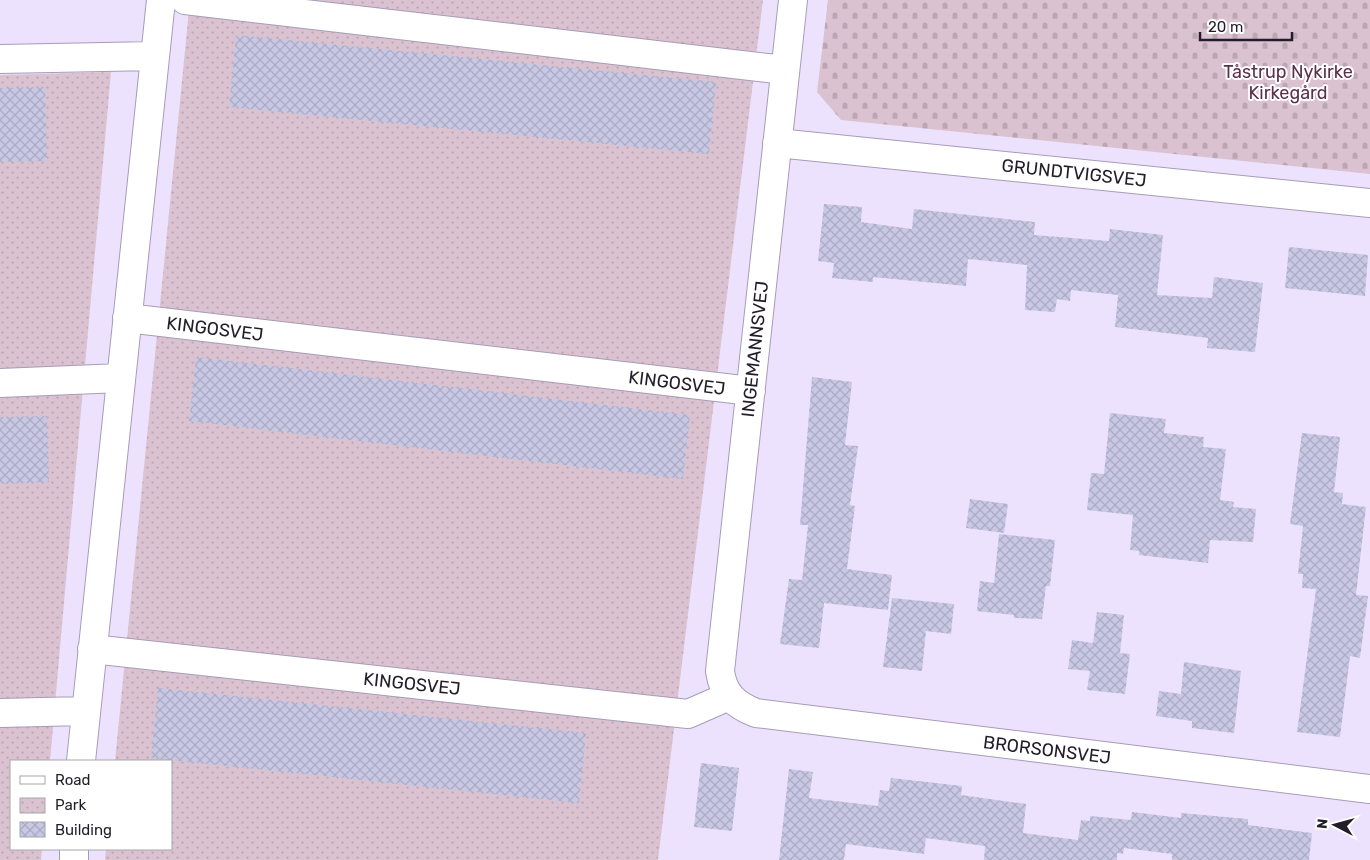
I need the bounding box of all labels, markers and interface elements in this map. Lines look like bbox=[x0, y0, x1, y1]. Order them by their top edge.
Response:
scale bar bbox=[1200, 10, 1292, 42]
text: 20 m bbox=[1208, 18, 1243, 36]
park label: Tåstrup Nykirke Kirkegård bbox=[1223, 61, 1353, 104]
street label: GRUNDTVIGSVEJ bbox=[1000, 154, 1148, 192]
street label: INGEMANNSVEJ bbox=[737, 280, 773, 418]
street label: KINGOSVEJ bbox=[165, 312, 265, 346]
street label: KINGOSVEJ bbox=[627, 366, 727, 400]
street label: KINGOSVEJ bbox=[362, 668, 462, 700]
street label: BRORSONSVEJ bbox=[982, 731, 1112, 769]
legend bbox=[10, 760, 172, 850]
text: Road bbox=[55, 771, 91, 789]
text: Park bbox=[55, 796, 86, 814]
north arrow bbox=[1310, 800, 1360, 850]
text: N bbox=[1314, 818, 1332, 830]
text: Building bbox=[55, 821, 112, 839]

